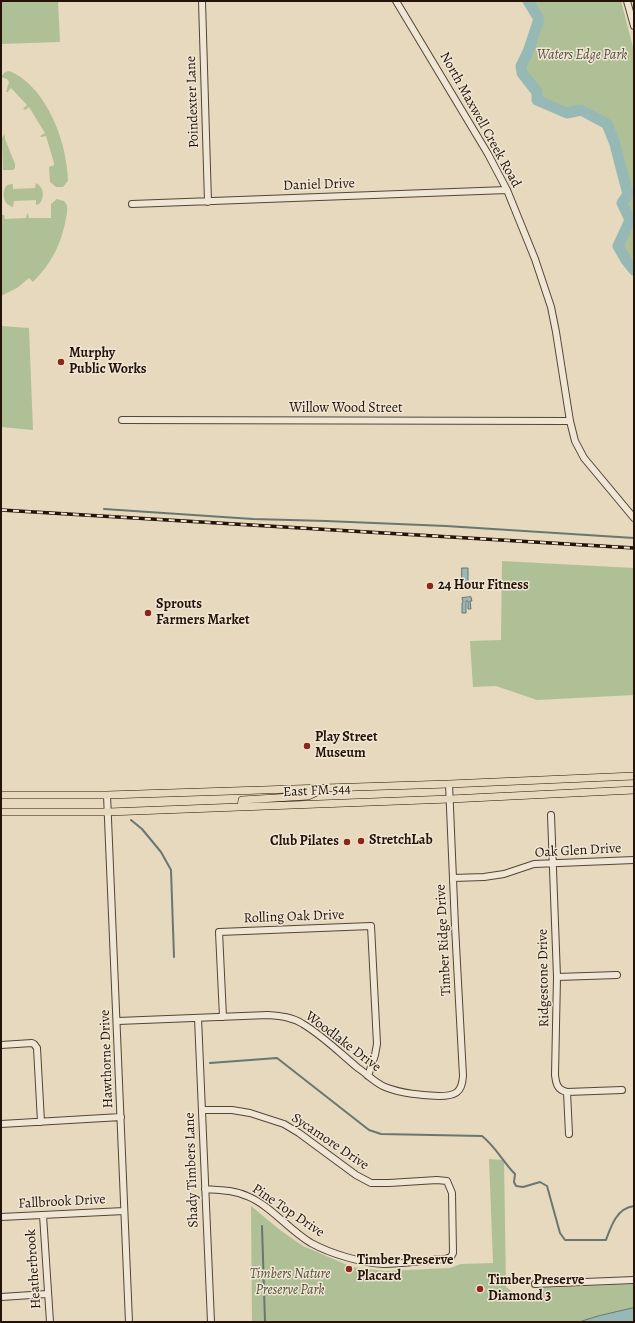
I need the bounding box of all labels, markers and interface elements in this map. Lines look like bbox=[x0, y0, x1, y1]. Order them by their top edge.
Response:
park label: Waters Edge Park bbox=[537, 48, 627, 64]
street label: North Maxwell Creek Road bbox=[436, 49, 524, 191]
street label: Poindexter Lane bbox=[183, 56, 203, 148]
street label: Daniel Drive bbox=[283, 175, 355, 195]
place label: Murphy Public Works bbox=[69, 346, 146, 378]
marker: Murphy Public Works bbox=[56, 357, 66, 367]
street label: Willow Wood Street bbox=[289, 401, 403, 417]
place label: 24 Hour Fitness bbox=[438, 578, 529, 594]
marker: 24 Hour Fitness bbox=[425, 581, 435, 591]
place label: Sprouts Farmers Market bbox=[156, 597, 250, 630]
marker: Sprouts Farmers Market bbox=[143, 608, 153, 618]
place label: Play Street Museum bbox=[315, 730, 378, 762]
marker: Play Street Museum bbox=[302, 741, 312, 751]
street label: East FM 544 bbox=[283, 781, 351, 801]
place label: StretchLab bbox=[369, 833, 433, 849]
place label: Club Pilates bbox=[270, 834, 339, 850]
marker: StretchLab bbox=[356, 836, 366, 846]
marker: Club Pilates bbox=[342, 837, 352, 847]
street label: Oak Glen Drive bbox=[534, 840, 622, 862]
street label: Timber Ridge Drive bbox=[433, 884, 455, 996]
street label: Rolling Oak Drive bbox=[243, 907, 345, 927]
street label: Ridgestone Drive bbox=[535, 929, 553, 1027]
street label: Woodlake Drive bbox=[302, 1008, 384, 1076]
street label: Hawthorne Drive bbox=[97, 1009, 117, 1109]
street label: Sycamore Drive bbox=[288, 1110, 372, 1174]
street label: Shady Timbers Lane bbox=[182, 1112, 202, 1228]
street label: Pine Top Drive bbox=[249, 1181, 327, 1241]
street label: Fallbrook Drive bbox=[18, 1191, 106, 1213]
street label: Heatherbrook bbox=[23, 1228, 45, 1310]
place label: Timber Preserve Placard bbox=[357, 1253, 453, 1286]
marker: Timber Preserve Placard bbox=[344, 1264, 354, 1274]
park label: Timbers Nature Preserve Park bbox=[250, 1267, 330, 1300]
place label: Timber Preserve Diamond 3 bbox=[488, 1273, 584, 1306]
marker: Timber Preserve Diamond 3 bbox=[475, 1284, 485, 1294]

